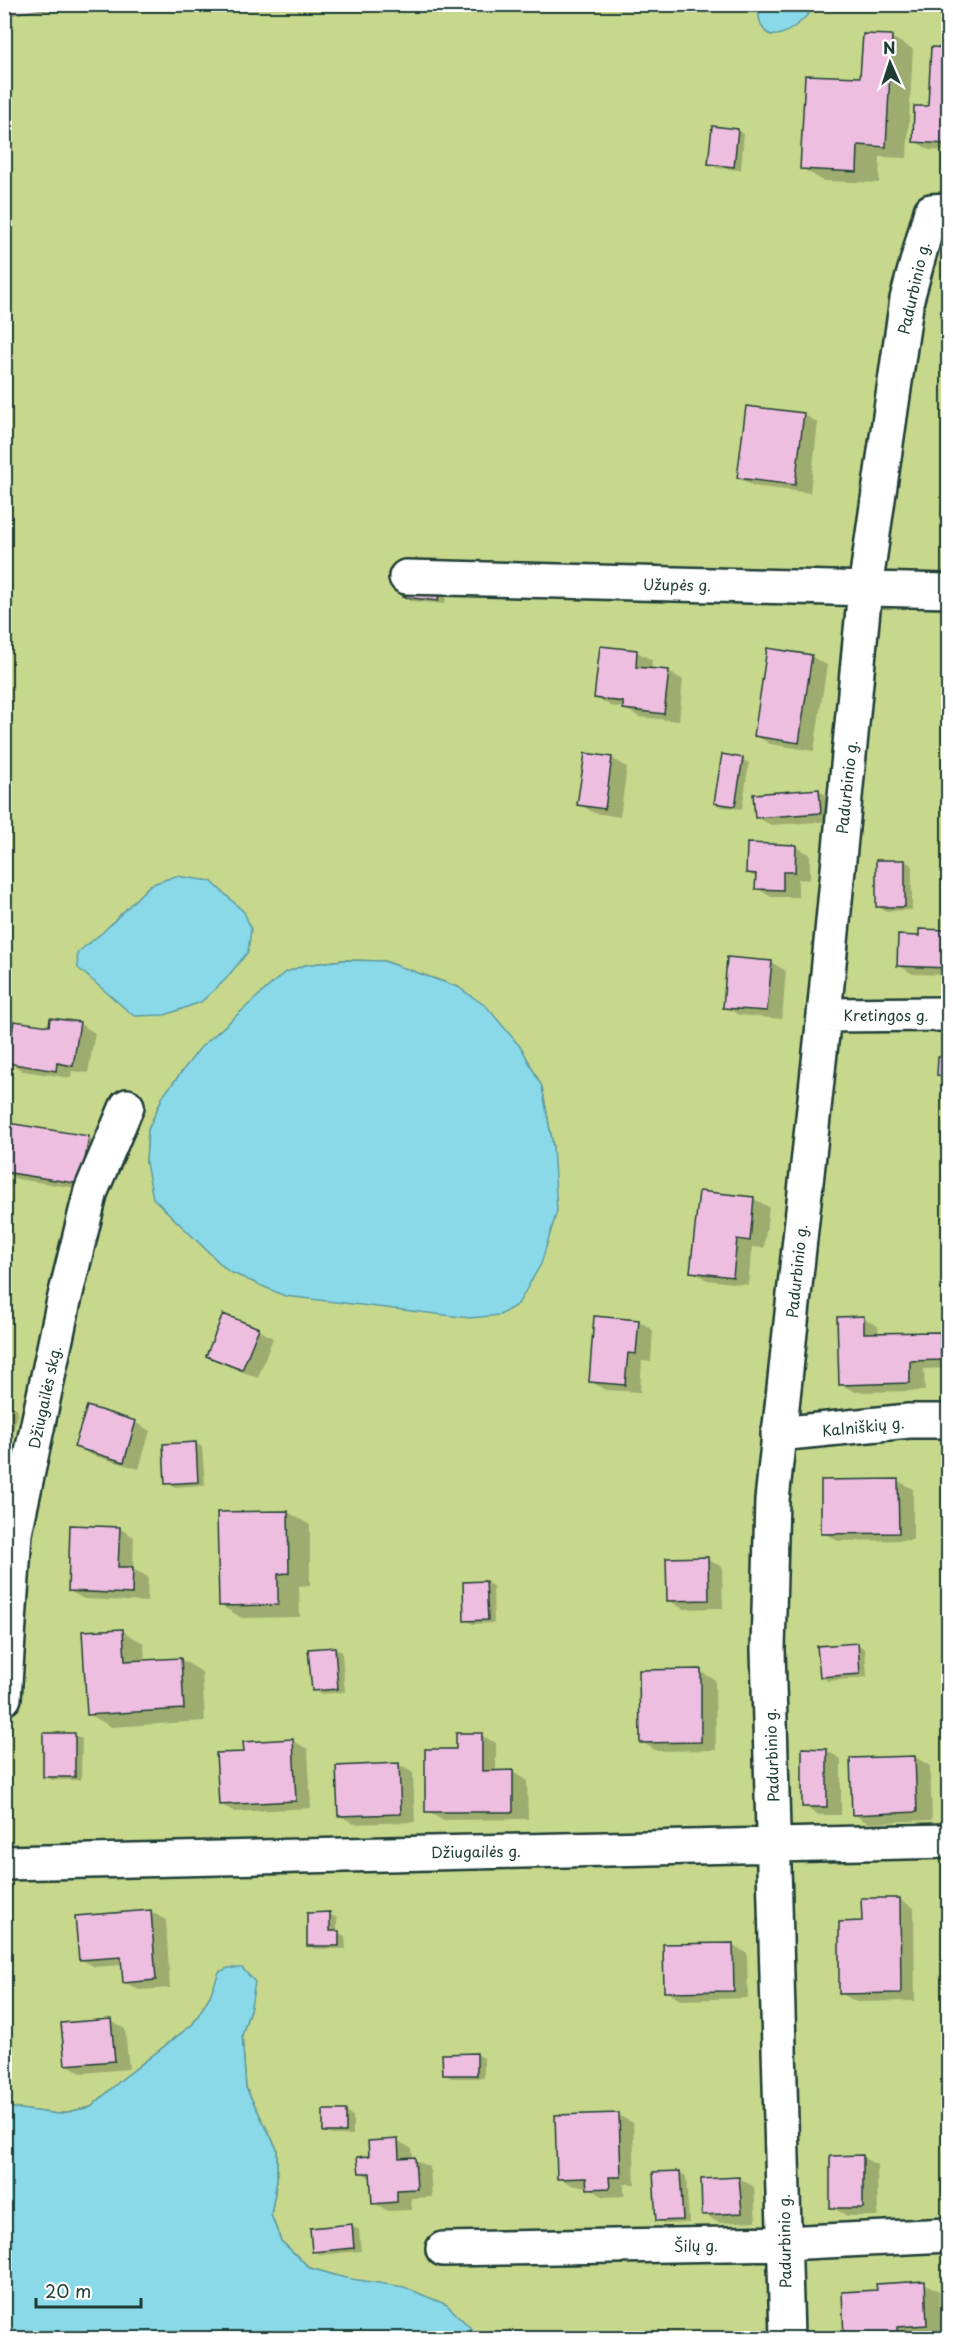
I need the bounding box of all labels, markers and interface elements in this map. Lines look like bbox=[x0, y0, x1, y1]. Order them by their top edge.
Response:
north arrow bbox=[860, 33, 920, 93]
text: N bbox=[882, 35, 896, 59]
street label: Padurbinio g. bbox=[891, 240, 935, 336]
street label: Užupės g. bbox=[643, 572, 711, 596]
street label: Padurbinio g. bbox=[830, 739, 862, 835]
street label: Kretingos g. bbox=[844, 1003, 929, 1026]
street label: Padurbinio g. bbox=[780, 1223, 812, 1319]
street label: Džiugailės skg. bbox=[22, 1343, 66, 1451]
street label: Kalniškių g. bbox=[821, 1410, 905, 1442]
street label: Padurbinio g. bbox=[758, 1708, 784, 1802]
street label: Džiugailės g. bbox=[431, 1839, 521, 1863]
street label: Padurbinio g. bbox=[772, 2194, 796, 2288]
street label: Šilų g. bbox=[674, 2233, 718, 2257]
scale bar bbox=[36, 2271, 141, 2309]
text: 20 m bbox=[45, 2277, 91, 2304]

